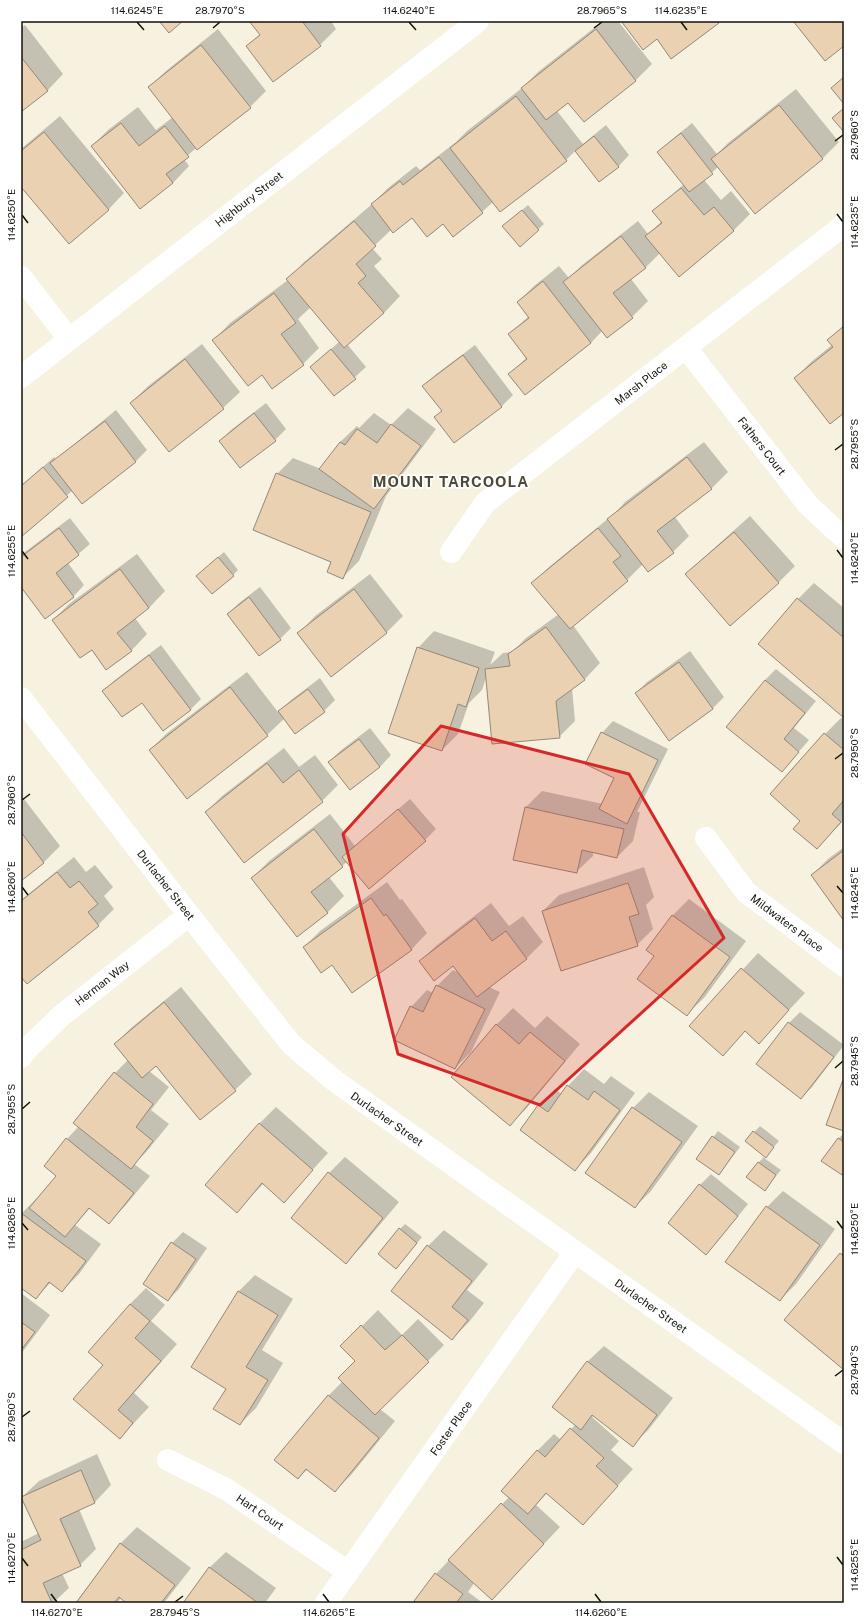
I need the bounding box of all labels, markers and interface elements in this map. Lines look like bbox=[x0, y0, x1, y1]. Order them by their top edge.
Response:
text: 114.6245°E bbox=[111, 4, 163, 16]
text: 28.7970°S bbox=[195, 4, 245, 16]
text: 114.6240°E bbox=[383, 4, 435, 16]
text: 28.7965°S bbox=[577, 4, 627, 16]
text: 114.6235°E bbox=[655, 4, 707, 16]
text: 28.7960°S bbox=[848, 110, 860, 160]
street label: Highbury Street bbox=[213, 169, 285, 229]
text: 114.6250°E bbox=[5, 189, 17, 241]
text: 114.6235°E bbox=[848, 196, 860, 248]
street label: Marsh Place bbox=[612, 359, 670, 407]
street label: Fathers Court bbox=[736, 415, 788, 477]
text: 28.7955°S bbox=[848, 419, 860, 469]
district label: MOUNT TARCOOLA bbox=[373, 473, 529, 490]
text: 114.6255°E bbox=[5, 525, 17, 577]
text: 114.6240°E bbox=[848, 532, 860, 584]
text: 28.7950°S bbox=[848, 728, 860, 778]
text: 28.7960°S bbox=[5, 775, 17, 825]
street label: Durlacher Street bbox=[135, 848, 197, 922]
text: 114.6260°E bbox=[5, 861, 17, 913]
text: 114.6245°E bbox=[848, 867, 860, 919]
street label: Mildwaters Place bbox=[748, 892, 826, 954]
street label: Herman Way bbox=[73, 958, 131, 1008]
text: 28.7945°S bbox=[848, 1036, 860, 1086]
text: 28.7955°S bbox=[5, 1084, 17, 1134]
street label: Durlacher Street bbox=[349, 1090, 425, 1148]
text: 114.6265°E bbox=[5, 1197, 17, 1249]
text: 114.6250°E bbox=[848, 1203, 860, 1255]
street label: Durlacher Street bbox=[613, 1277, 689, 1335]
text: 28.7940°S bbox=[848, 1345, 860, 1395]
text: 28.7950°S bbox=[5, 1392, 17, 1442]
street label: Foster Place bbox=[428, 1398, 474, 1458]
street label: Hart Court bbox=[234, 1492, 286, 1532]
text: 114.6270°E bbox=[5, 1532, 17, 1584]
text: 114.6255°E bbox=[848, 1539, 860, 1591]
text: 114.6270°E bbox=[31, 1606, 83, 1618]
text: 28.7945°S bbox=[150, 1606, 200, 1618]
text: 114.6265°E bbox=[303, 1606, 355, 1618]
text: 114.6260°E bbox=[575, 1606, 627, 1618]

